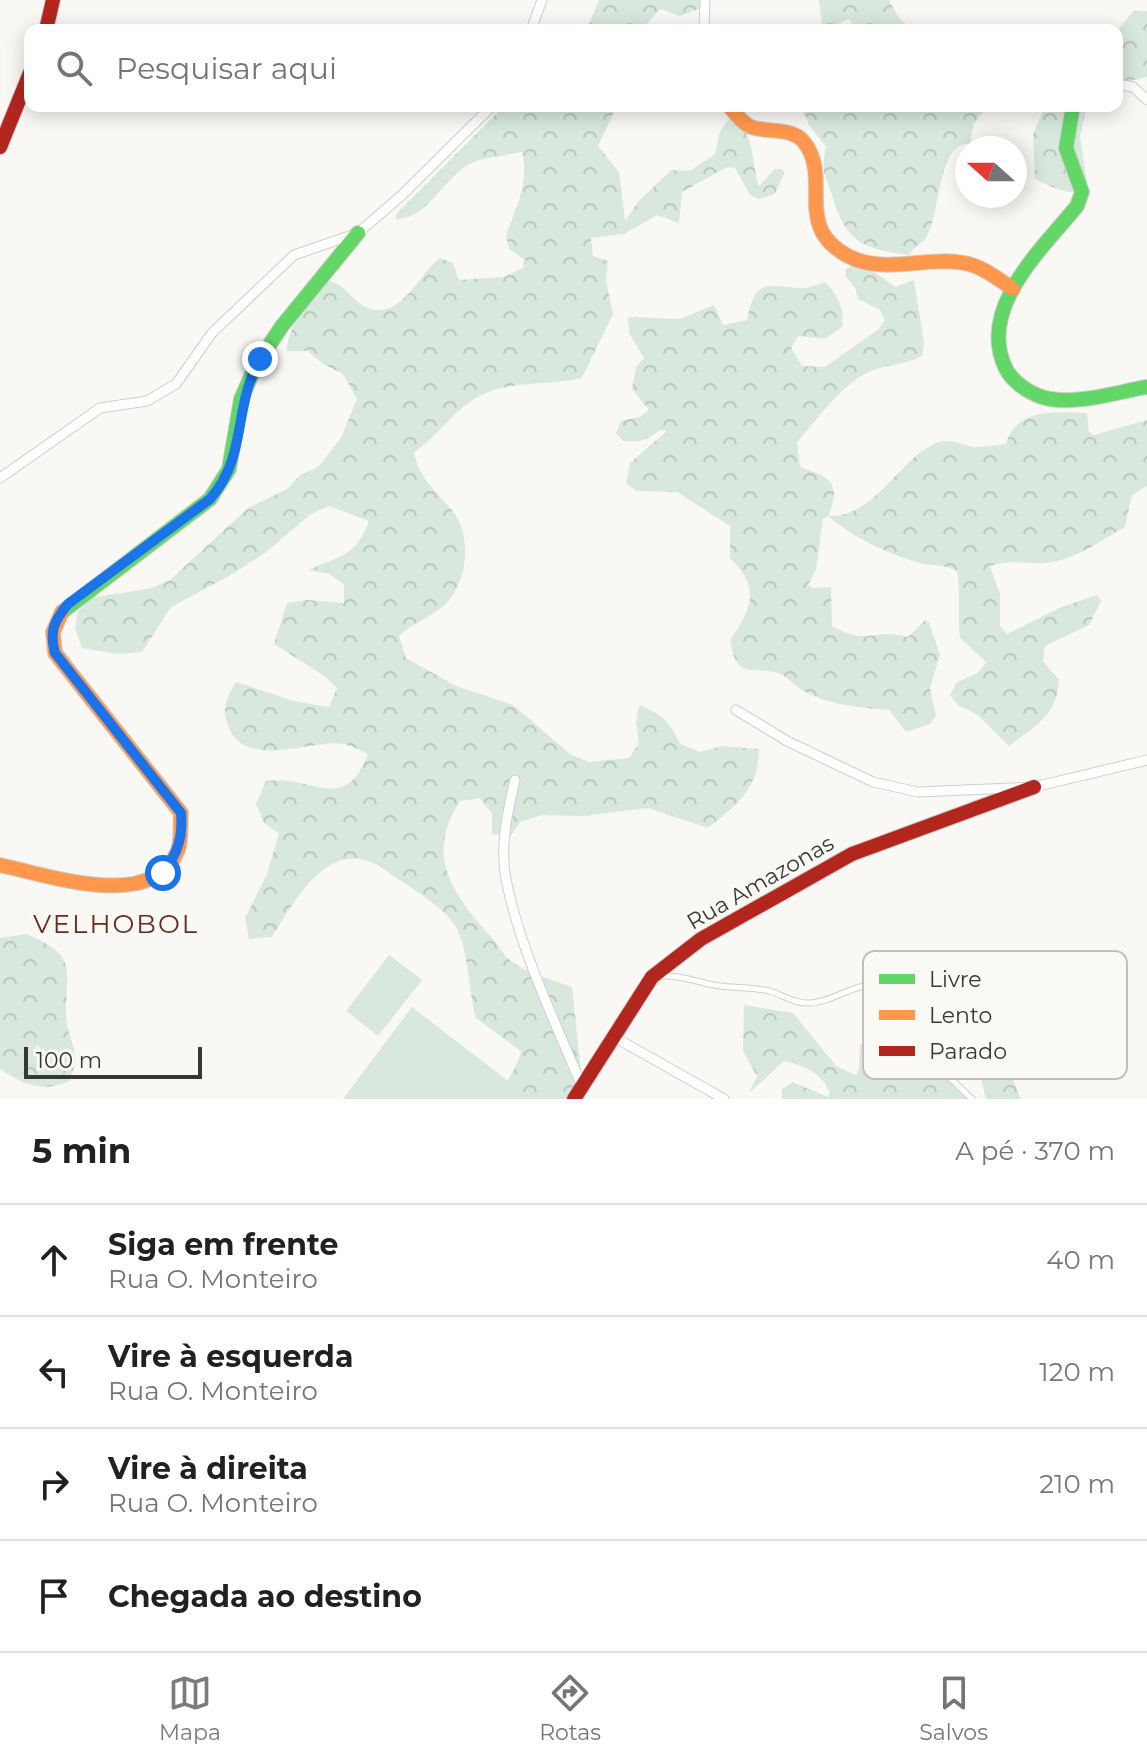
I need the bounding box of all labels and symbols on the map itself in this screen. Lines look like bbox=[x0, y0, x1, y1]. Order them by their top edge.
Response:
north arrow bbox=[955, 136, 1027, 208]
route end bbox=[242, 341, 278, 377]
street label: Rua Amazonas bbox=[682, 829, 839, 935]
route start bbox=[145, 855, 181, 891]
district label: VELHOBOL bbox=[33, 908, 199, 940]
legend bbox=[863, 951, 1127, 1079]
text: Livre bbox=[929, 966, 982, 993]
text: Lento bbox=[929, 1002, 992, 1029]
text: Parado bbox=[929, 1038, 1007, 1065]
scale bar bbox=[24, 1043, 202, 1079]

